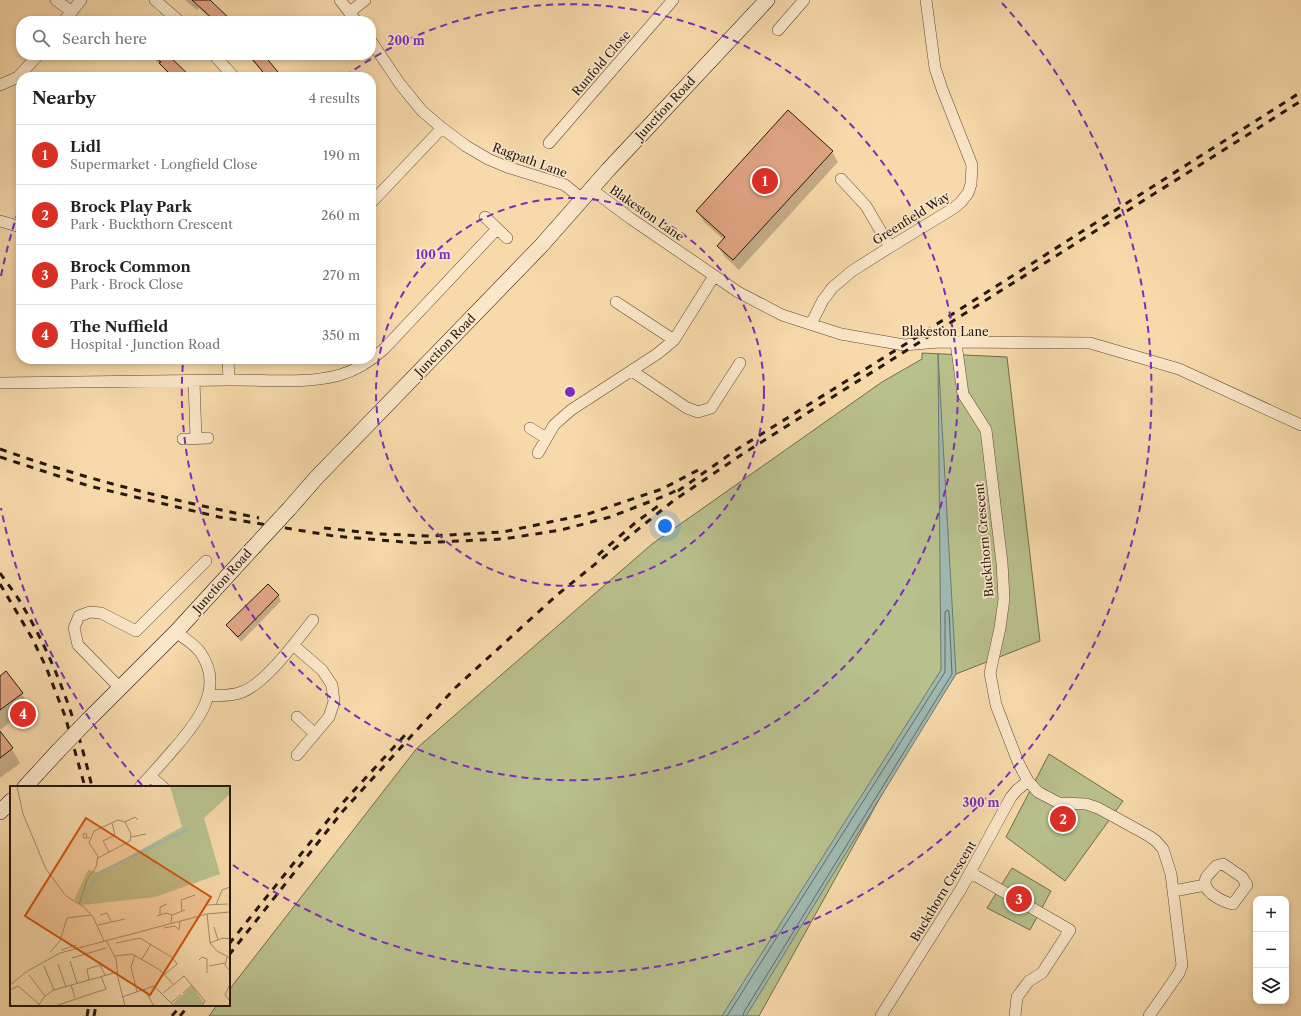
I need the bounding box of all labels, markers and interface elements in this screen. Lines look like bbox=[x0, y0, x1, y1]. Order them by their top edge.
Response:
search box bbox=[16, 16, 376, 60]
icon: search bbox=[30, 27, 52, 49]
street label: Runfold Close bbox=[569, 27, 634, 99]
text: Search here bbox=[62, 29, 147, 48]
text: 200 m bbox=[387, 33, 425, 48]
street label: Junction Road bbox=[631, 73, 699, 144]
text: Nearby bbox=[32, 88, 96, 108]
text: 4 results bbox=[309, 90, 360, 106]
text: Lidl bbox=[70, 137, 101, 156]
street label: Ragpath Lane bbox=[491, 140, 570, 181]
text: 1 bbox=[42, 147, 48, 163]
text: 190 m bbox=[323, 147, 360, 163]
text: Supermarket · Longfield Close bbox=[70, 156, 257, 172]
pin: 1 bbox=[752, 166, 778, 196]
street label: Blakeston Lane bbox=[607, 182, 687, 244]
street label: Greenfield Way bbox=[870, 188, 953, 248]
text: Brock Play Park bbox=[70, 197, 192, 216]
text: 2 bbox=[41, 207, 49, 223]
text: 260 m bbox=[321, 207, 360, 223]
text: Park · Buckthorn Crescent bbox=[70, 216, 233, 232]
text: 100 m bbox=[415, 247, 451, 262]
text: Brock Common bbox=[70, 257, 191, 276]
text: 3 bbox=[41, 267, 49, 283]
text: 270 m bbox=[322, 267, 360, 283]
text: Park · Brock Close bbox=[70, 276, 183, 292]
street label: Junction Road bbox=[410, 310, 479, 381]
text: The Nuffield bbox=[70, 317, 168, 336]
street label: Blakeston Lane bbox=[901, 324, 989, 339]
text: 4 bbox=[41, 327, 49, 343]
text: 350 m bbox=[322, 327, 360, 343]
text: Hospital · Junction Road bbox=[70, 336, 220, 352]
centre of rings bbox=[563, 385, 577, 399]
street label: Buckthorn Crescent bbox=[971, 481, 996, 598]
your location bbox=[655, 516, 675, 536]
street label: Junction Road bbox=[188, 545, 255, 618]
pin: 4 bbox=[10, 699, 36, 729]
inset map bbox=[10, 786, 230, 1006]
text: 300 m bbox=[962, 795, 1000, 810]
pin: 2 bbox=[1050, 804, 1076, 834]
street label: Buckthorn Crescent bbox=[907, 837, 979, 944]
pin: 3 bbox=[1006, 884, 1032, 914]
map controls bbox=[1253, 896, 1289, 1004]
button: + bbox=[1253, 896, 1289, 932]
button: − bbox=[1253, 932, 1289, 968]
button: layers bbox=[1253, 968, 1289, 1004]

